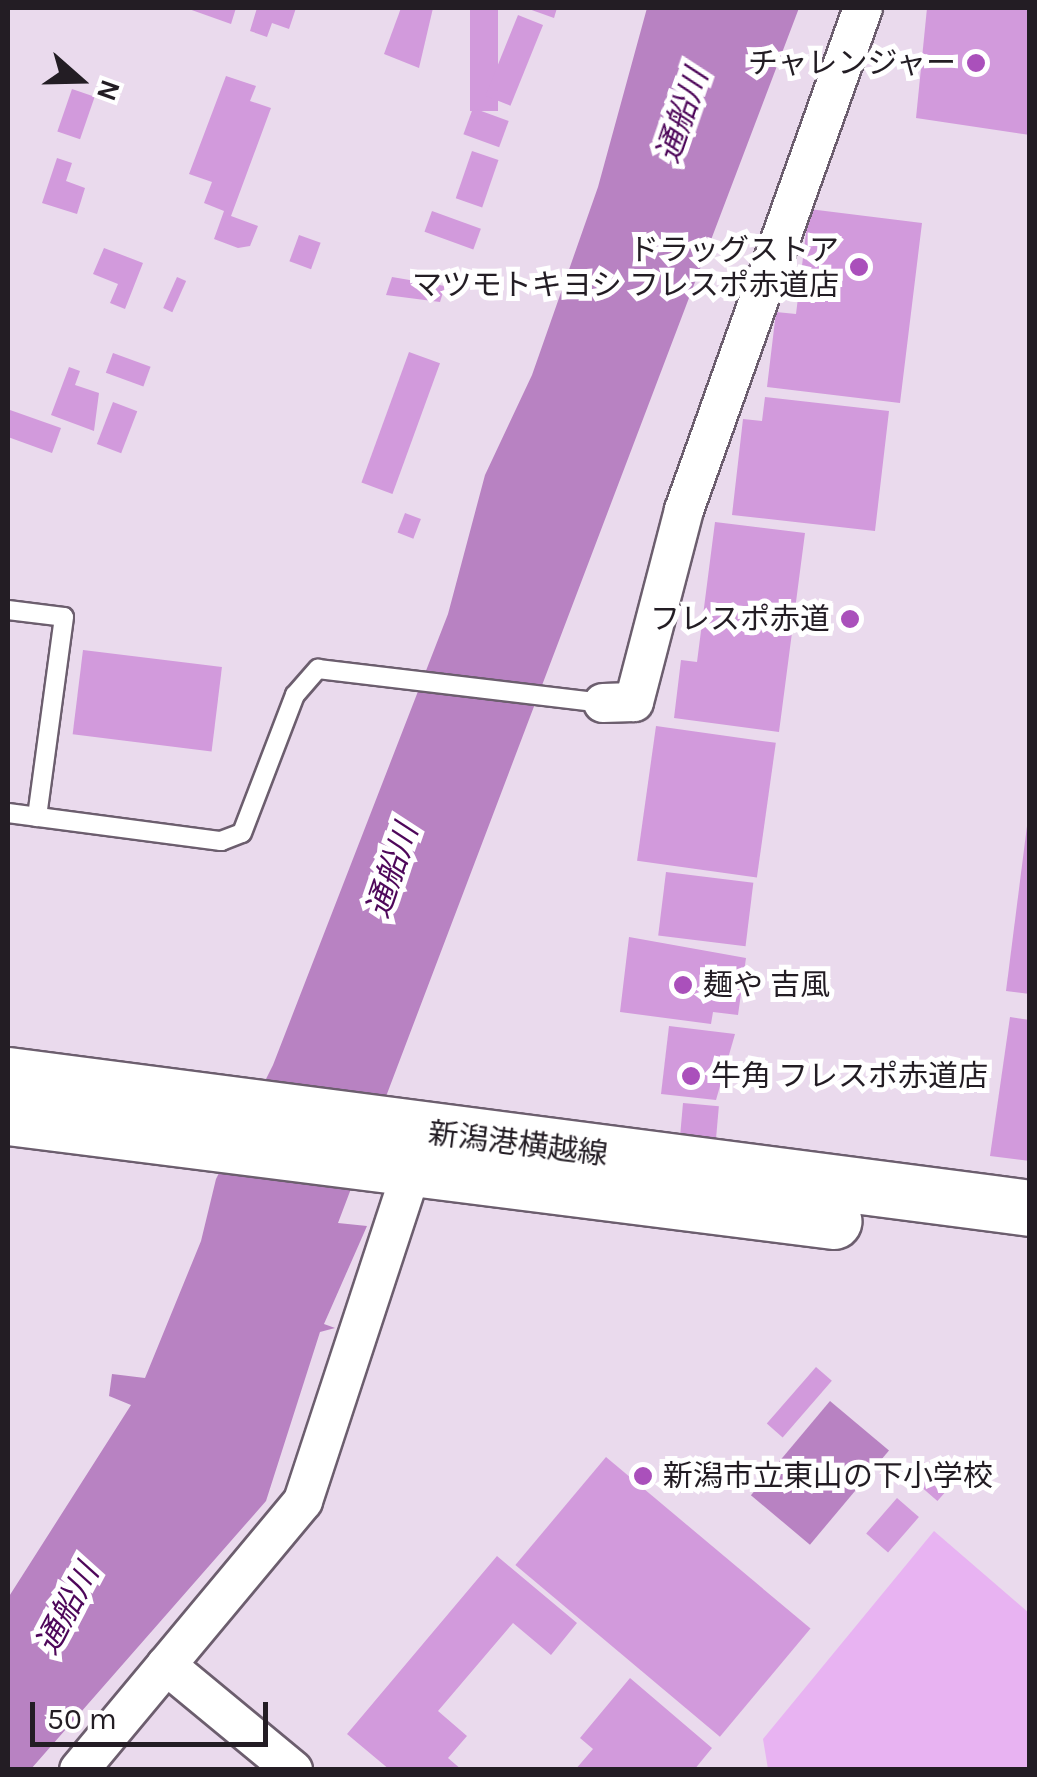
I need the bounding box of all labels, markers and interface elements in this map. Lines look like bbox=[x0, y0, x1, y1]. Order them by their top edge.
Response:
north arrow bbox=[30, 30, 130, 130]
place label: チャレンジャー bbox=[746, 45, 956, 81]
marker: チャレンジャー bbox=[965, 52, 987, 74]
water label: 通船川 bbox=[649, 64, 717, 168]
text: N bbox=[90, 75, 128, 106]
place label: ドラッグストア マツモトキヨシ フレスポ赤道店 bbox=[412, 232, 839, 302]
marker: ドラッグストア マツモトキヨシ フレスポ赤道店 bbox=[848, 256, 870, 278]
place label: フレスポ赤道 bbox=[650, 601, 830, 637]
marker: フレスポ赤道 bbox=[839, 608, 861, 630]
water label: 通船川 bbox=[359, 819, 427, 923]
place label: 麺や 吉風 bbox=[703, 967, 830, 1003]
marker: 麺や 吉風 bbox=[672, 974, 694, 996]
place label: 牛角 フレスポ赤道店 bbox=[711, 1058, 988, 1094]
marker: 牛角 フレスポ赤道店 bbox=[680, 1065, 702, 1087]
street label: 新潟港横越線 bbox=[426, 1115, 610, 1173]
place label: 新潟市立東山の下小学校 bbox=[663, 1458, 993, 1494]
marker: 新潟市立東山の下小学校 bbox=[632, 1465, 654, 1487]
water label: 通船川 bbox=[29, 1558, 107, 1660]
scale bar bbox=[35, 1682, 272, 1744]
text: 50 m bbox=[47, 1701, 117, 1737]

